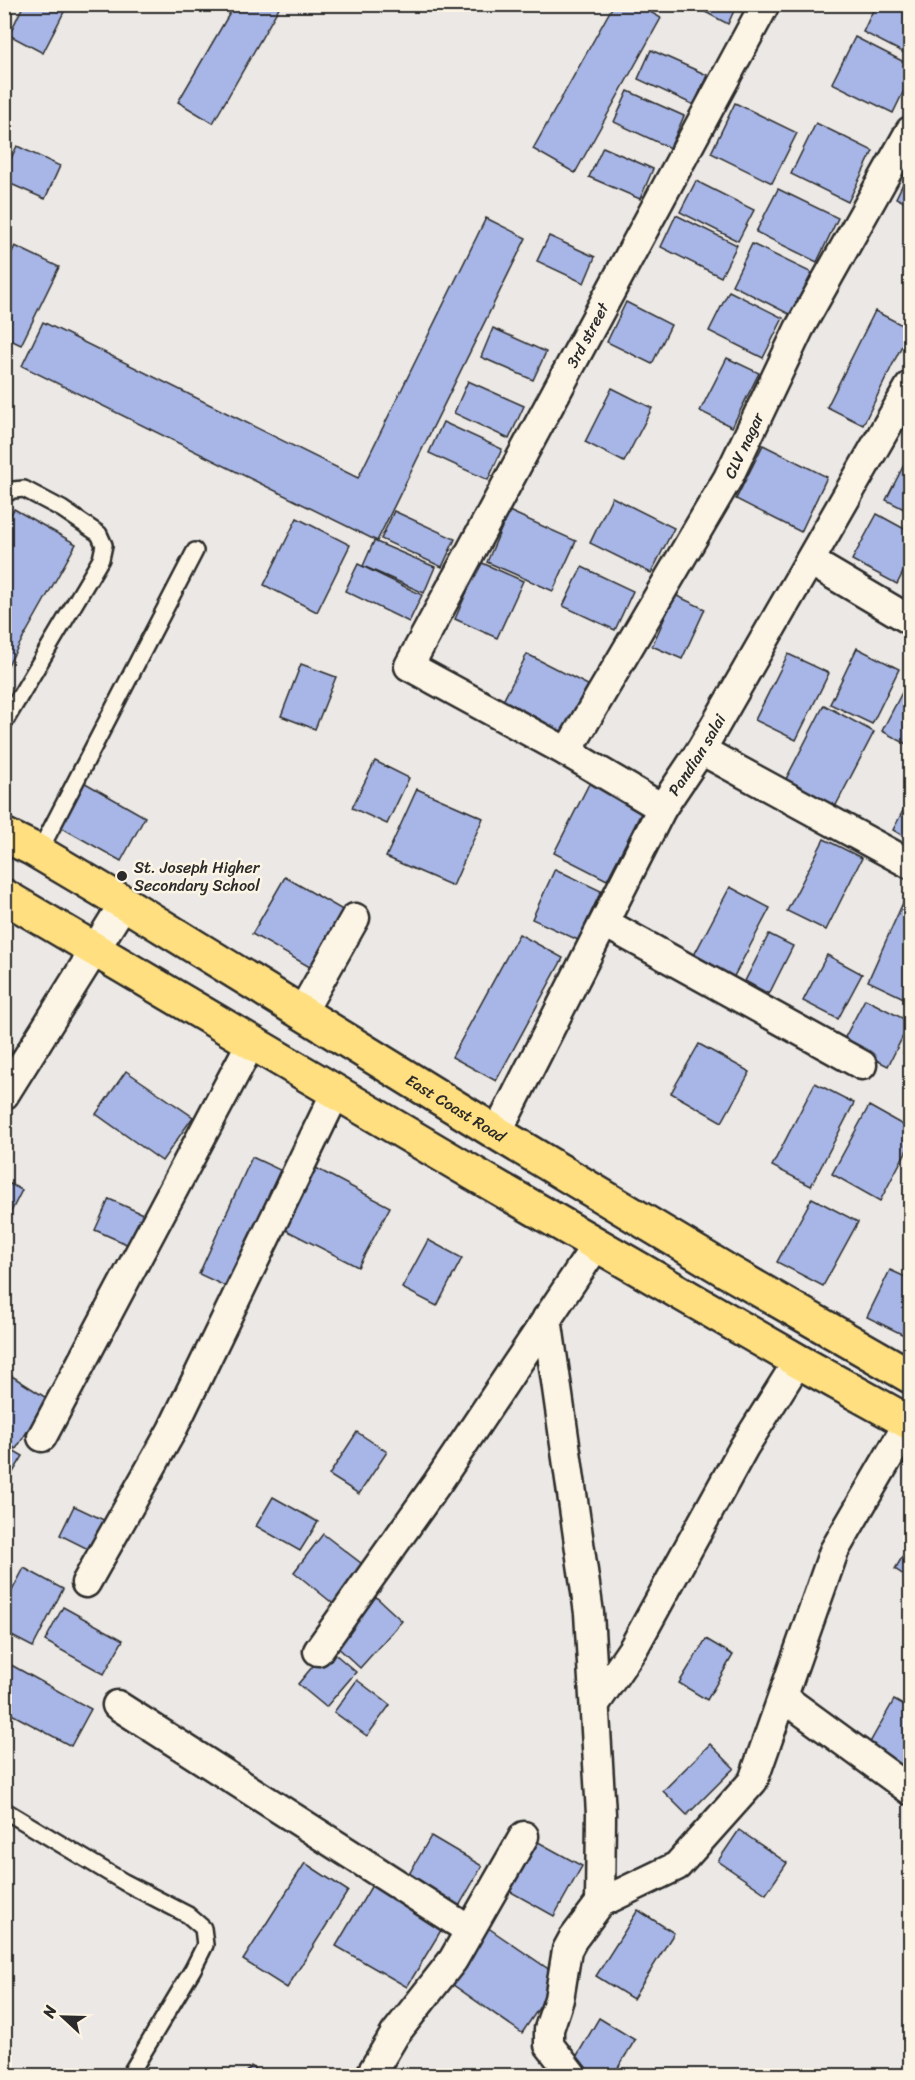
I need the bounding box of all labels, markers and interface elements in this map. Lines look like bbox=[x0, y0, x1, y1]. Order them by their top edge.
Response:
street label: 3rd street bbox=[558, 297, 617, 373]
street label: CLV nagar bbox=[716, 406, 773, 484]
street label: Pandian salai bbox=[660, 708, 734, 802]
place label: St. Joseph Higher Secondary School bbox=[134, 853, 261, 900]
marker: St. Joseph Higher Secondary School bbox=[115, 869, 129, 883]
street label: East Coast Road bbox=[400, 1066, 513, 1151]
north arrow bbox=[33, 1987, 93, 2047]
text: N bbox=[34, 2000, 65, 2023]

